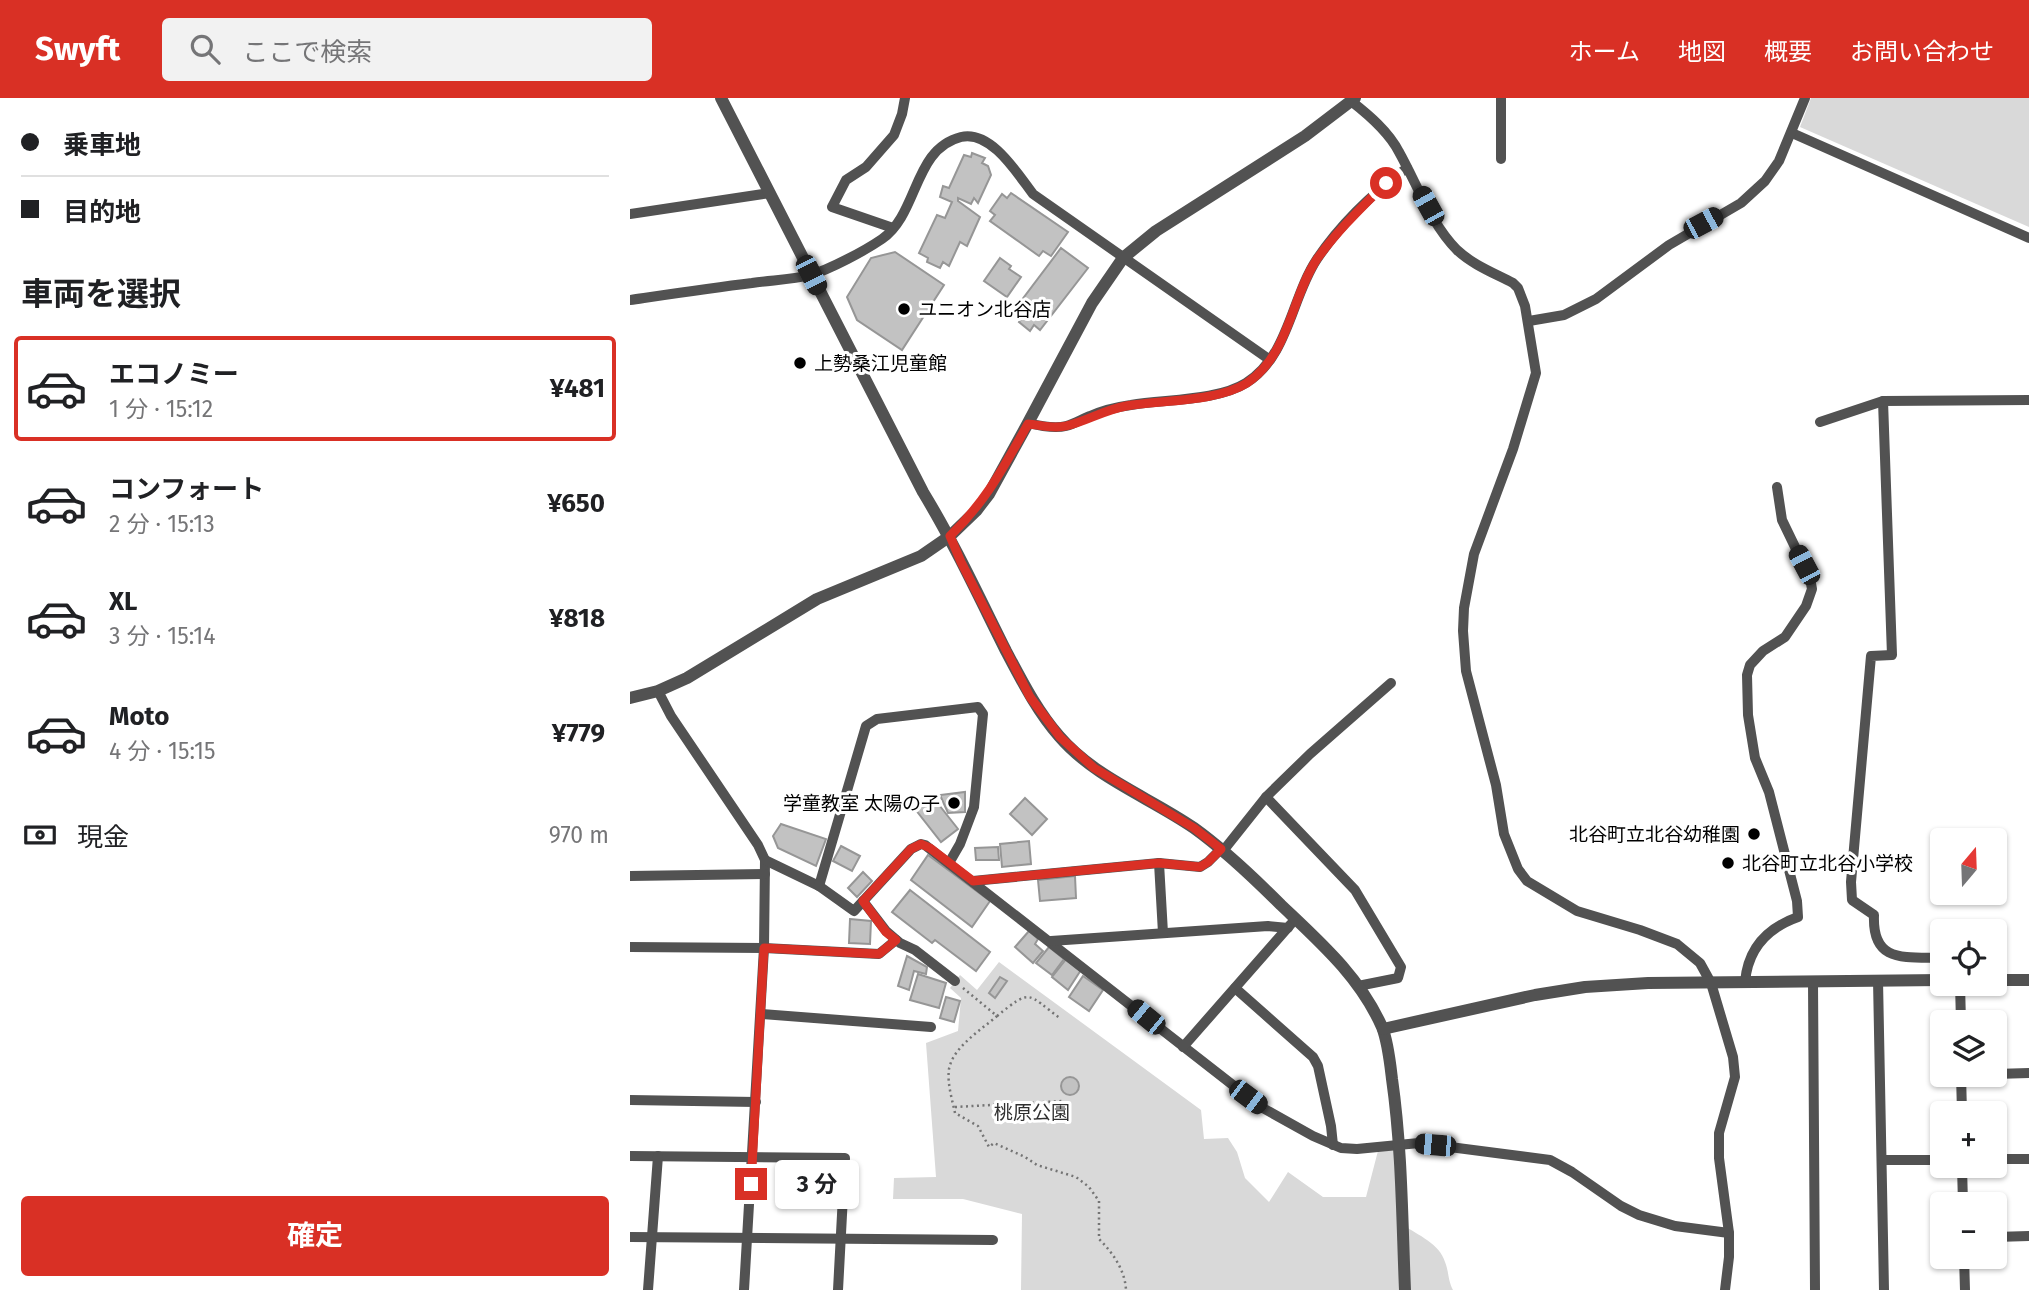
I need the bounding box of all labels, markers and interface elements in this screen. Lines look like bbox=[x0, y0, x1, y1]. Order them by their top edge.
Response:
search box bbox=[162, 18, 652, 81]
text: Swyft bbox=[35, 29, 120, 69]
icon: search bbox=[186, 30, 224, 68]
text: ここで検索 bbox=[242, 37, 372, 68]
text: ホーム bbox=[1569, 38, 1640, 66]
text: 地図 bbox=[1678, 38, 1726, 66]
text: 概要 bbox=[1764, 38, 1812, 66]
text: お問い合わせ bbox=[1850, 38, 1994, 66]
text: 乗車地 bbox=[63, 130, 141, 161]
route start bbox=[1370, 167, 1402, 199]
car bbox=[1409, 183, 1448, 229]
text: 目的地 bbox=[63, 197, 141, 228]
car bbox=[1680, 204, 1727, 242]
car bbox=[793, 252, 830, 298]
text: 車両を選択 bbox=[21, 275, 181, 313]
place label: ユニオン北谷店 bbox=[918, 298, 1051, 321]
marker: ユニオン北谷店 bbox=[896, 301, 912, 317]
place label: 上勢桑江児童館 bbox=[814, 352, 947, 375]
marker: 上勢桑江児童館 bbox=[792, 355, 808, 371]
icon: car bbox=[25, 357, 88, 420]
text: エコノミー bbox=[109, 359, 239, 390]
text: ¥481 bbox=[550, 373, 605, 404]
text: 1 分 · 15:12 bbox=[109, 395, 213, 423]
icon: car bbox=[25, 472, 88, 535]
text: コンフォート bbox=[109, 474, 264, 505]
text: ¥650 bbox=[547, 488, 605, 519]
text: 2 分 · 15:13 bbox=[109, 510, 215, 538]
car bbox=[1785, 542, 1824, 588]
text: XL bbox=[109, 586, 137, 617]
icon: car bbox=[25, 587, 88, 650]
text: ¥818 bbox=[549, 603, 605, 634]
text: 3 分 · 15:14 bbox=[109, 622, 216, 650]
text: Moto bbox=[109, 701, 169, 732]
icon: car bbox=[25, 702, 88, 765]
text: ¥779 bbox=[552, 718, 605, 749]
text: 4 分 · 15:15 bbox=[109, 737, 216, 765]
place label: 学童教室 太陽の子 bbox=[783, 792, 940, 815]
marker: 学童教室 太陽の子 bbox=[946, 795, 962, 811]
icon: cash bbox=[21, 816, 59, 854]
text: 970 m bbox=[549, 821, 609, 849]
text: 現金 bbox=[77, 822, 129, 853]
place label: 北谷町立北谷幼稚園 bbox=[1569, 823, 1740, 846]
marker: 北谷町立北谷幼稚園 bbox=[1746, 826, 1762, 842]
north arrow bbox=[1930, 828, 2007, 905]
map controls bbox=[1930, 828, 2007, 1269]
place label: 北谷町立北谷小学校 bbox=[1742, 852, 1913, 875]
marker: 北谷町立北谷小学校 bbox=[1720, 855, 1736, 871]
button: locate bbox=[1930, 919, 2007, 996]
car bbox=[1124, 996, 1169, 1038]
button: layers bbox=[1930, 1010, 2007, 1087]
car bbox=[1225, 1076, 1272, 1118]
park label: 桃原公園 bbox=[994, 1101, 1070, 1124]
button: + bbox=[1930, 1101, 2007, 1178]
car bbox=[1414, 1133, 1457, 1157]
callout: 3 分 bbox=[776, 1160, 860, 1208]
route end bbox=[735, 1168, 767, 1200]
text: 3 分 bbox=[797, 1170, 837, 1198]
button: − bbox=[1930, 1192, 2007, 1269]
button: 確定 bbox=[21, 1196, 609, 1276]

